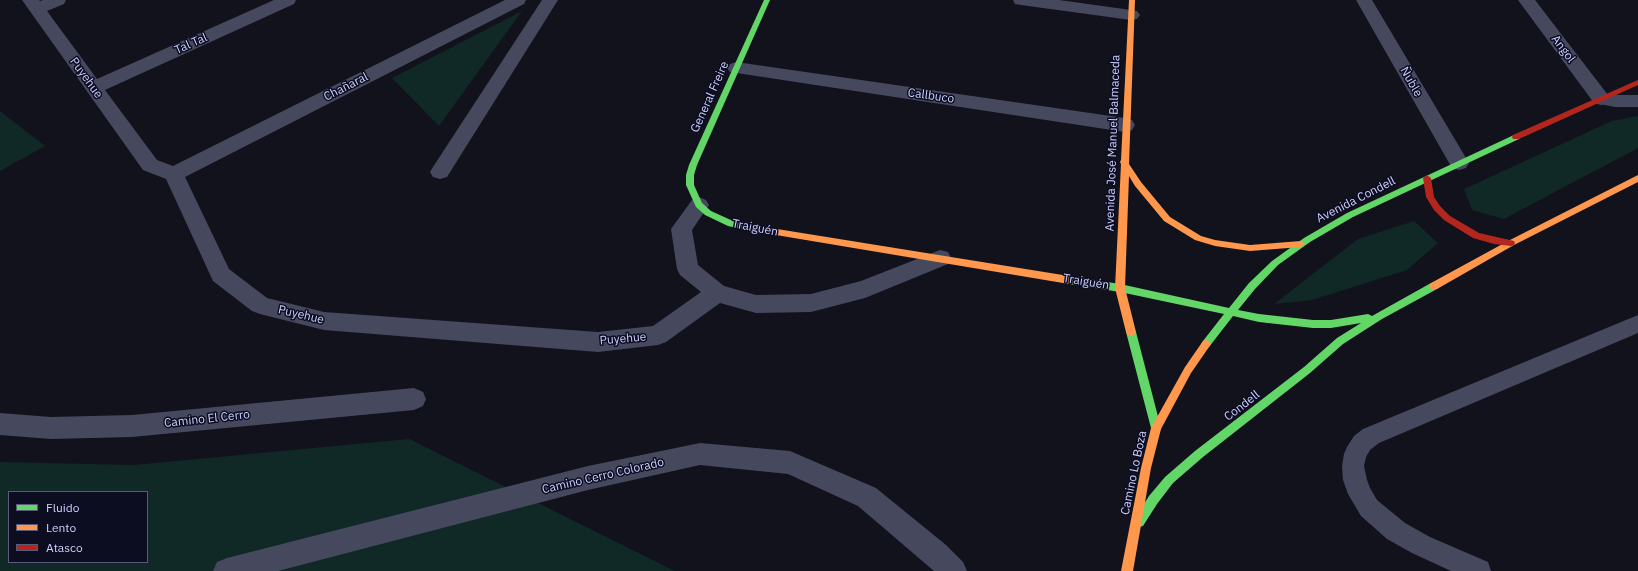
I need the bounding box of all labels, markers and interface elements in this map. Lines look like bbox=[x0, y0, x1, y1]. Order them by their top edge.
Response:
street label: Tal Tal bbox=[172, 30, 210, 58]
street label: Angol bbox=[1548, 32, 1578, 66]
street label: Avenida José Manuel Balmaceda bbox=[1103, 54, 1123, 232]
street label: Puyehue bbox=[66, 55, 106, 101]
street label: General Freire bbox=[688, 59, 732, 135]
street label: Ñuble bbox=[1397, 64, 1425, 100]
street label: Chañaral bbox=[321, 70, 371, 104]
street label: Callbuco bbox=[907, 86, 955, 106]
street label: Avenida Condell bbox=[1314, 174, 1398, 226]
street label: Traiguén bbox=[731, 216, 779, 240]
street label: Traiguén bbox=[1062, 271, 1110, 293]
street label: Puyehue bbox=[277, 303, 325, 327]
street label: Puyehue bbox=[599, 330, 647, 348]
street label: Condell bbox=[1221, 388, 1263, 424]
street label: Camino El Cerro bbox=[163, 407, 251, 431]
street label: Camino Lo Boza bbox=[1118, 430, 1150, 516]
street label: Camino Cerro Colorado bbox=[541, 455, 665, 497]
legend bbox=[8, 491, 148, 563]
text: Fluido bbox=[46, 500, 79, 515]
text: Lento bbox=[46, 520, 76, 535]
text: Atasco bbox=[46, 540, 83, 555]

